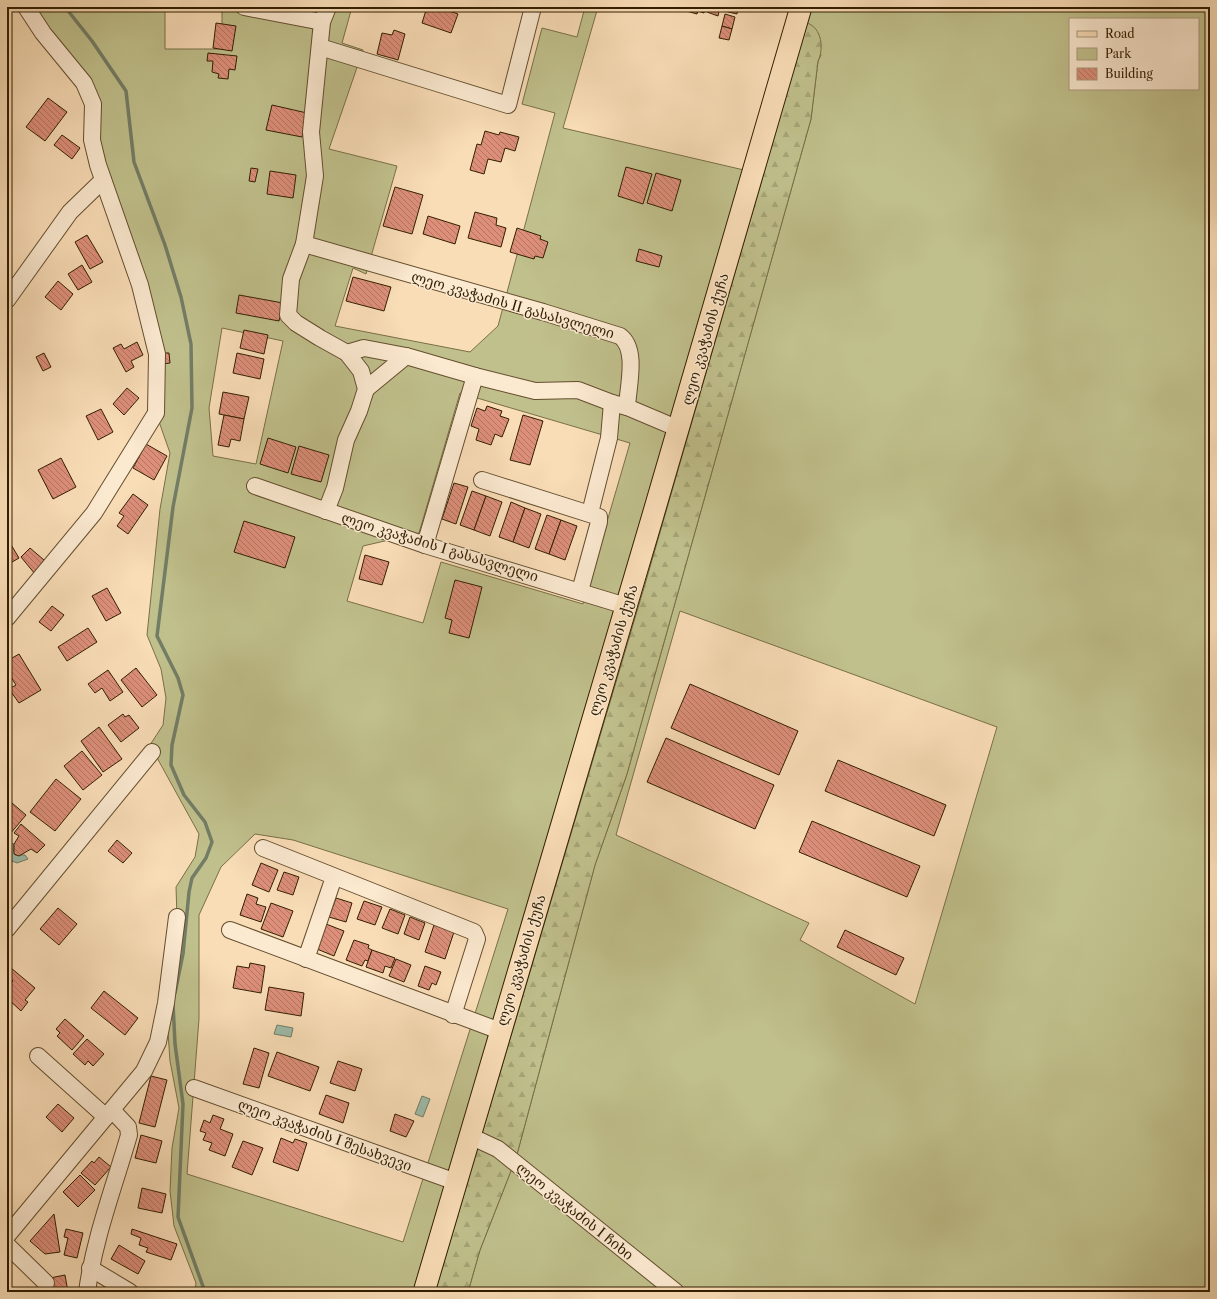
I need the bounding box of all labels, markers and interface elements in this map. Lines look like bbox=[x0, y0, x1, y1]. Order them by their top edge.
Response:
legend bbox=[1069, 18, 1199, 90]
text: Road bbox=[1105, 26, 1135, 41]
text: Park bbox=[1105, 46, 1132, 61]
text: Building bbox=[1105, 66, 1153, 81]
street label: ლეო კვაჭაძის II გასასვლელი bbox=[410, 267, 617, 343]
street label: ლეო კვაჭაძის ქუჩა bbox=[678, 271, 732, 407]
street label: ლეო კვაჭაძის I გასასვლელი bbox=[339, 508, 541, 586]
street label: ლეო კვაჭაძის ქუჩა bbox=[584, 582, 642, 718]
street label: ლეო კვაჭაძის ქუჩა bbox=[492, 892, 550, 1028]
street label: ლეო კვაჭაძის I შესახვევი bbox=[236, 1095, 415, 1175]
street label: ლეო კვაჭაძის I ჩიხი bbox=[513, 1158, 637, 1264]

